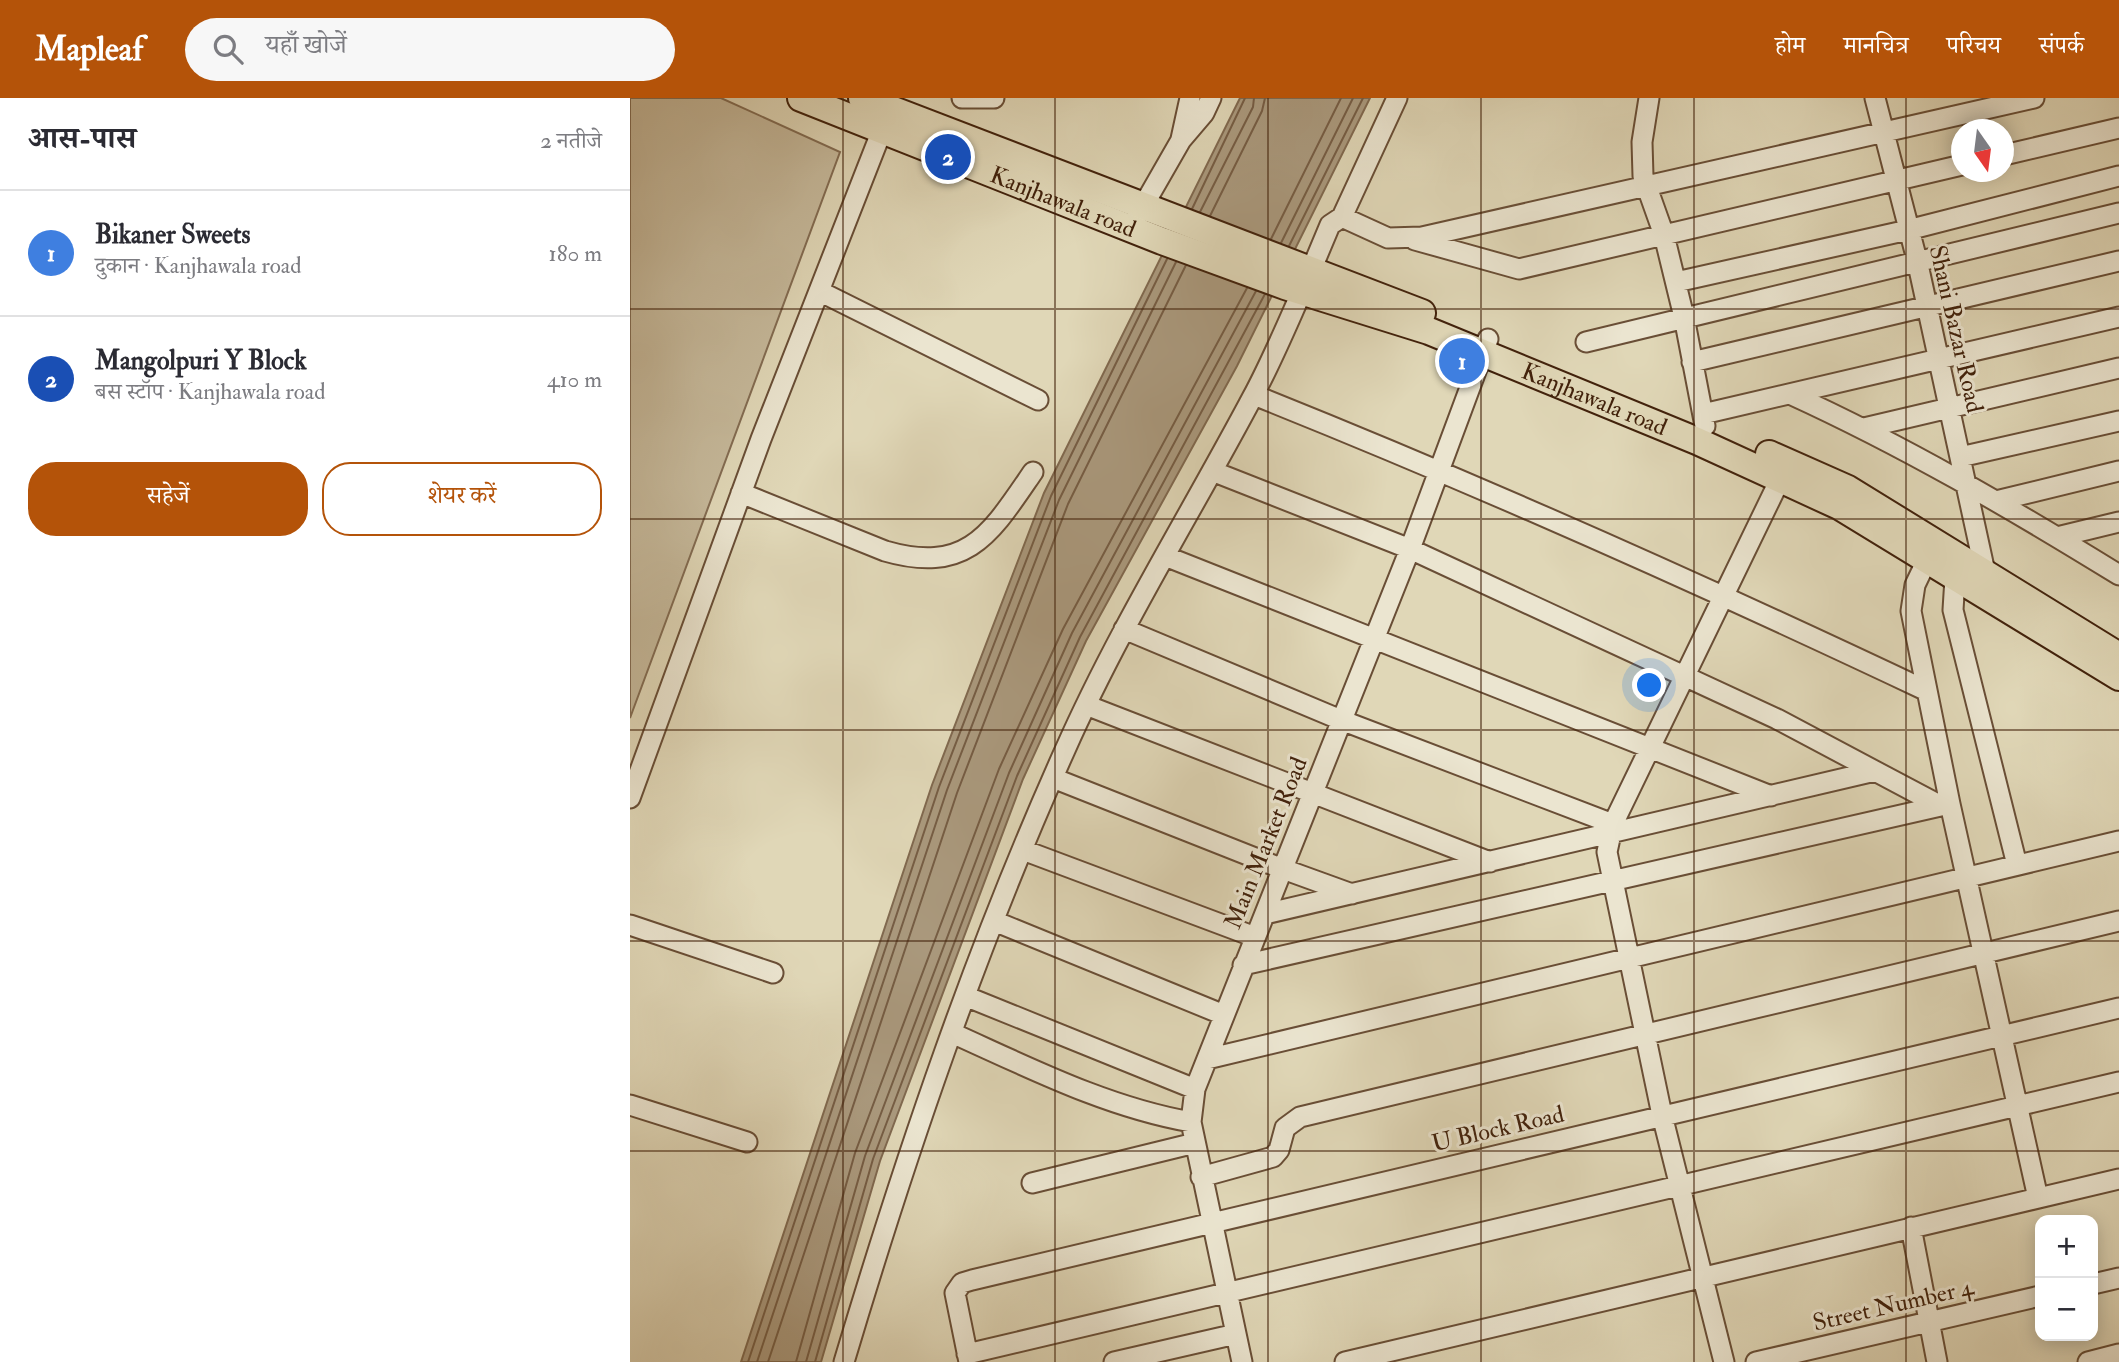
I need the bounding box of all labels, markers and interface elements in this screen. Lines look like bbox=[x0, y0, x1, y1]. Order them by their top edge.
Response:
search box bbox=[185, 18, 675, 81]
text: Mapleaf bbox=[35, 29, 143, 70]
text: यहाँ खोजें bbox=[265, 29, 347, 61]
icon: search bbox=[209, 30, 247, 68]
text: होम bbox=[1775, 30, 1805, 61]
text: मानचित्र bbox=[1843, 30, 1909, 61]
text: परिचय bbox=[1947, 30, 2001, 61]
text: संपर्क bbox=[2039, 30, 2084, 61]
north arrow bbox=[1951, 119, 2014, 182]
text: आस-पास bbox=[28, 120, 136, 157]
text: 2 नतीजे bbox=[540, 126, 602, 155]
pin: 2 bbox=[925, 131, 971, 183]
street label: Kanjhawala road bbox=[986, 159, 1141, 245]
text: Bikaner Sweets bbox=[95, 219, 250, 251]
text: 1 bbox=[47, 239, 55, 268]
text: 180 m bbox=[549, 239, 602, 268]
street label: Shani Bazar Road bbox=[1922, 242, 1990, 416]
text: दुकान · Kanjhawala road bbox=[95, 251, 302, 280]
pin: 1 bbox=[1439, 335, 1485, 387]
text: Mangolpuri Y Block bbox=[95, 345, 307, 377]
street label: Kanjhawala road bbox=[1517, 355, 1672, 443]
text: 2 bbox=[45, 365, 57, 394]
text: 410 m bbox=[547, 365, 602, 394]
text: बस स्टॉप · Kanjhawala road bbox=[95, 377, 326, 406]
button: सहेजें bbox=[28, 462, 308, 536]
button: शेयर करें bbox=[322, 462, 602, 536]
your location bbox=[1632, 668, 1666, 702]
street label: Main Market Road bbox=[1217, 752, 1315, 934]
street label: U Block Road bbox=[1429, 1099, 1567, 1159]
map controls bbox=[2035, 1215, 2098, 1341]
button: + bbox=[2035, 1215, 2098, 1278]
street label: Street Number 4 bbox=[1810, 1271, 1977, 1338]
button: − bbox=[2035, 1278, 2098, 1341]

